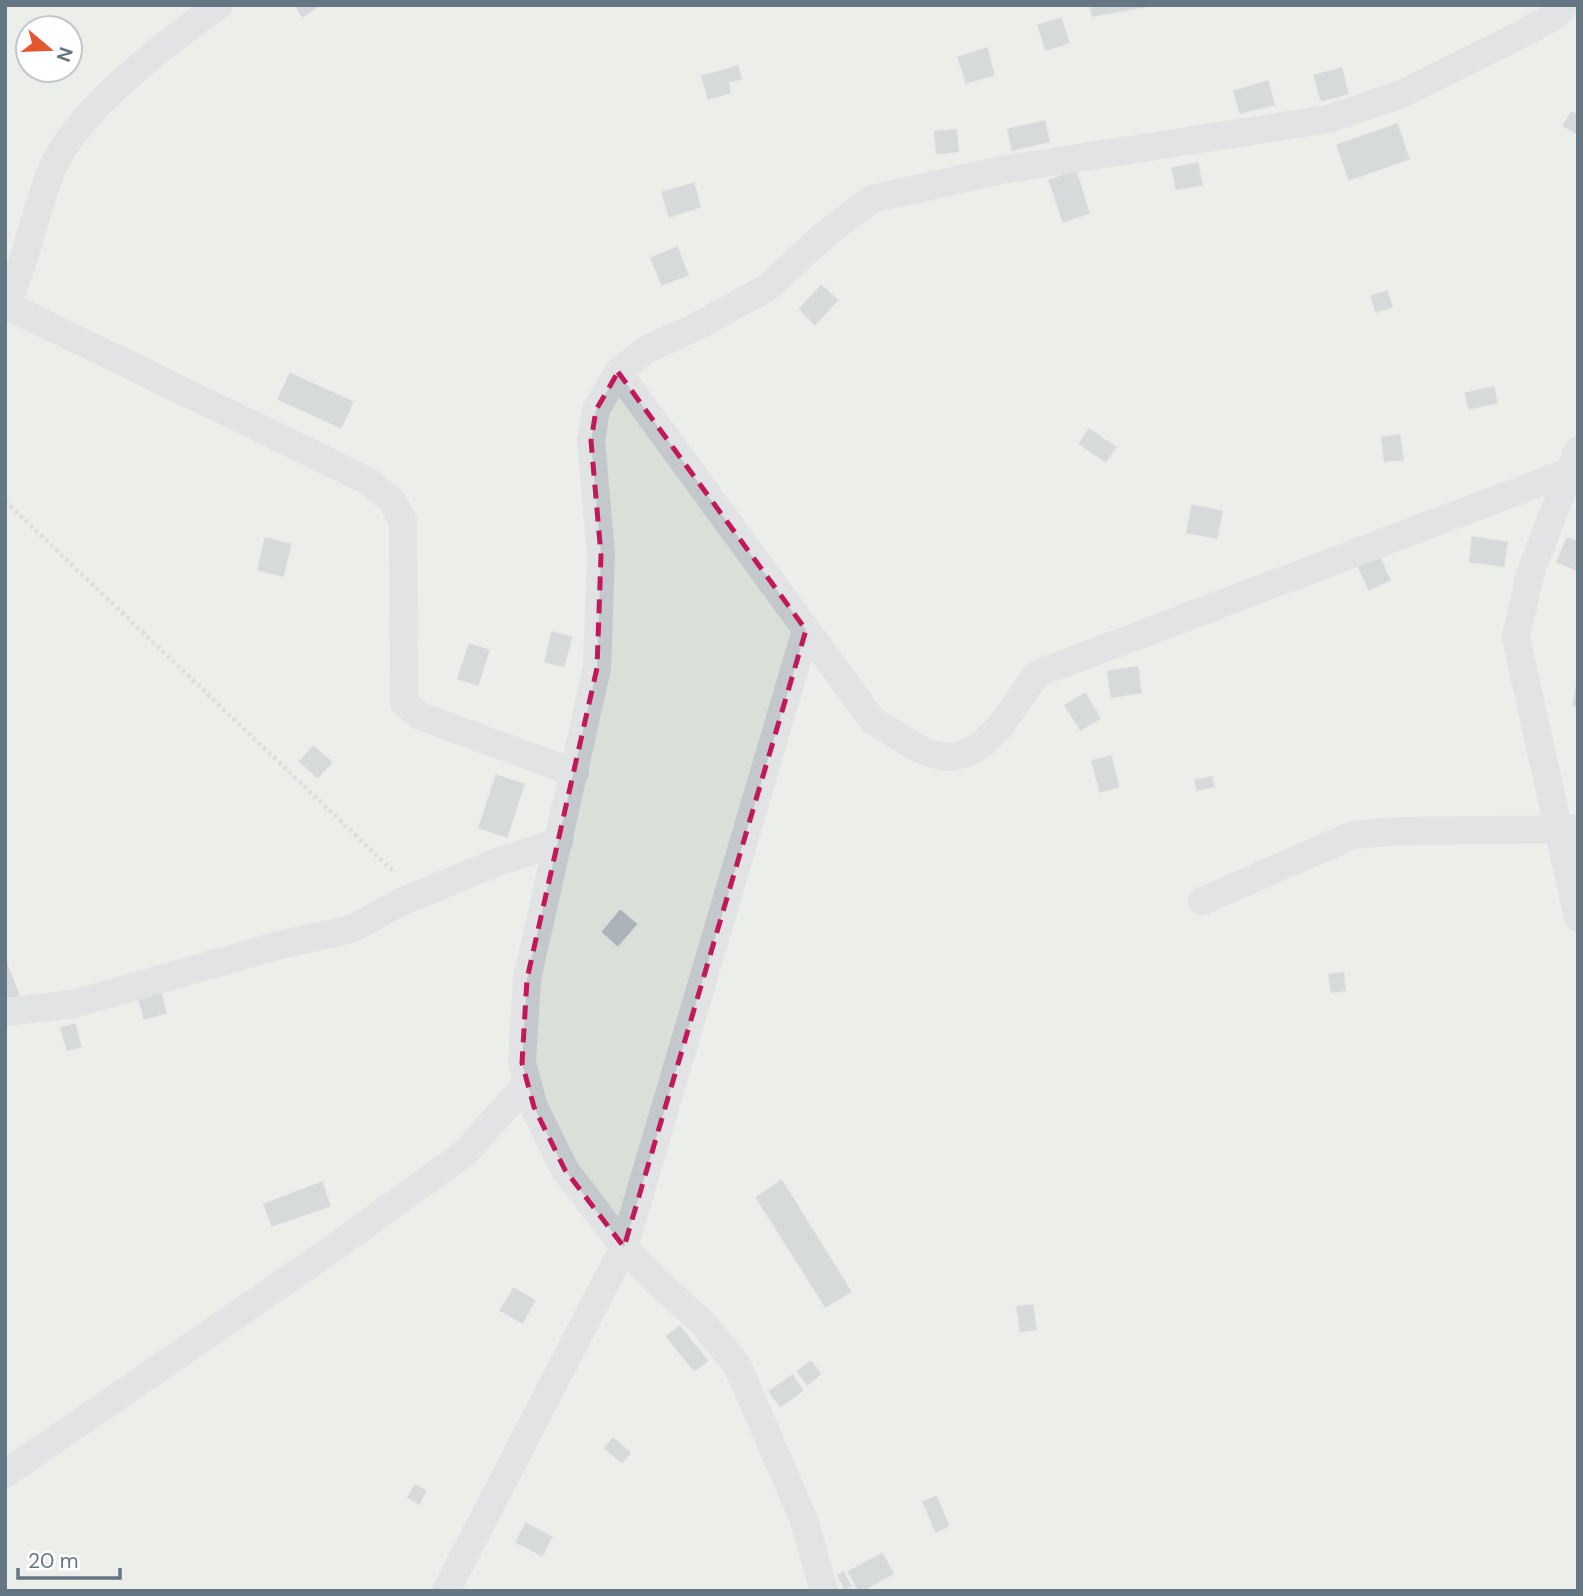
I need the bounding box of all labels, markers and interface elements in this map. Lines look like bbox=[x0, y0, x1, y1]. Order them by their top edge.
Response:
north arrow bbox=[14, 14, 84, 84]
text: N bbox=[51, 44, 79, 65]
scale bar bbox=[18, 1536, 119, 1580]
text: 20 m bbox=[28, 1547, 79, 1575]

